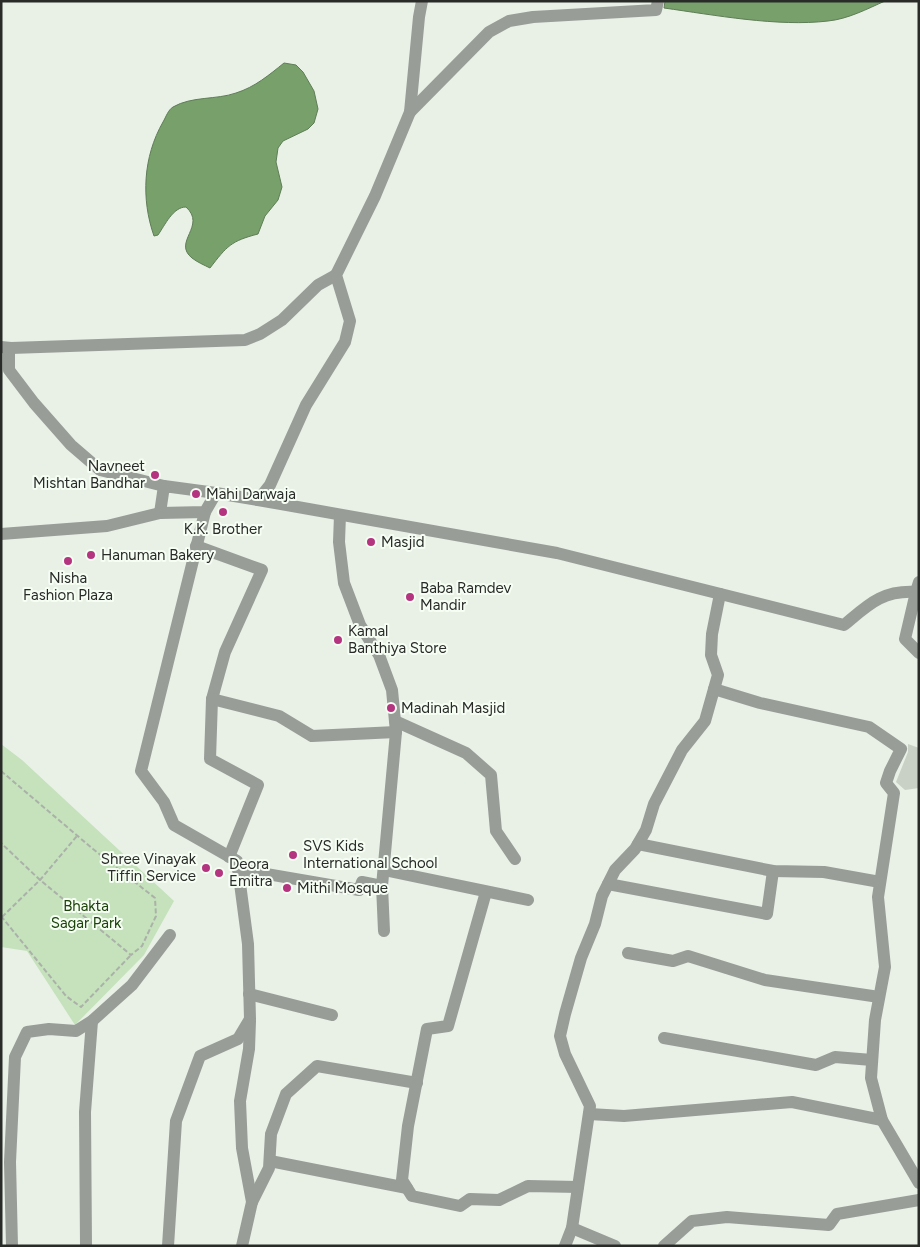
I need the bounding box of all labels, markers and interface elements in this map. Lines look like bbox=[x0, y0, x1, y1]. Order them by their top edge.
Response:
place label: Navneet Mishtan Bandhar bbox=[33, 457, 145, 492]
marker: Navneet Mishtan Bandhar bbox=[149, 469, 161, 481]
place label: Mahi Darwaja bbox=[206, 485, 296, 503]
marker: Mahi Darwaja bbox=[190, 488, 202, 500]
marker: K.K. Brother bbox=[217, 506, 229, 518]
place label: K.K. Brother bbox=[184, 520, 262, 538]
place label: Masjid bbox=[381, 533, 425, 551]
marker: Masjid bbox=[365, 536, 377, 548]
place label: Hanuman Bakery bbox=[101, 546, 214, 564]
marker: Hanuman Bakery bbox=[85, 549, 97, 561]
marker: Nisha Fashion Plaza bbox=[62, 555, 74, 567]
place label: Nisha Fashion Plaza bbox=[23, 569, 113, 604]
place label: Baba Ramdev Mandir bbox=[420, 579, 512, 614]
marker: Baba Ramdev Mandir bbox=[404, 591, 416, 603]
place label: Kamal Banthiya Store bbox=[348, 622, 447, 657]
marker: Kamal Banthiya Store bbox=[332, 634, 344, 646]
place label: Madinah Masjid bbox=[401, 699, 505, 717]
marker: Madinah Masjid bbox=[385, 702, 397, 714]
place label: SVS Kids International School bbox=[303, 837, 438, 872]
marker: SVS Kids International School bbox=[287, 849, 299, 861]
place label: Shree Vinayak Tiffin Service bbox=[101, 850, 197, 885]
place label: Deora Emitra bbox=[229, 855, 273, 890]
marker: Shree Vinayak Tiffin Service bbox=[200, 862, 212, 874]
marker: Deora Emitra bbox=[213, 867, 225, 879]
place label: Mithi Mosque bbox=[297, 879, 388, 897]
marker: Mithi Mosque bbox=[281, 882, 293, 894]
park label: Bhakta Sagar Park bbox=[51, 897, 122, 932]

